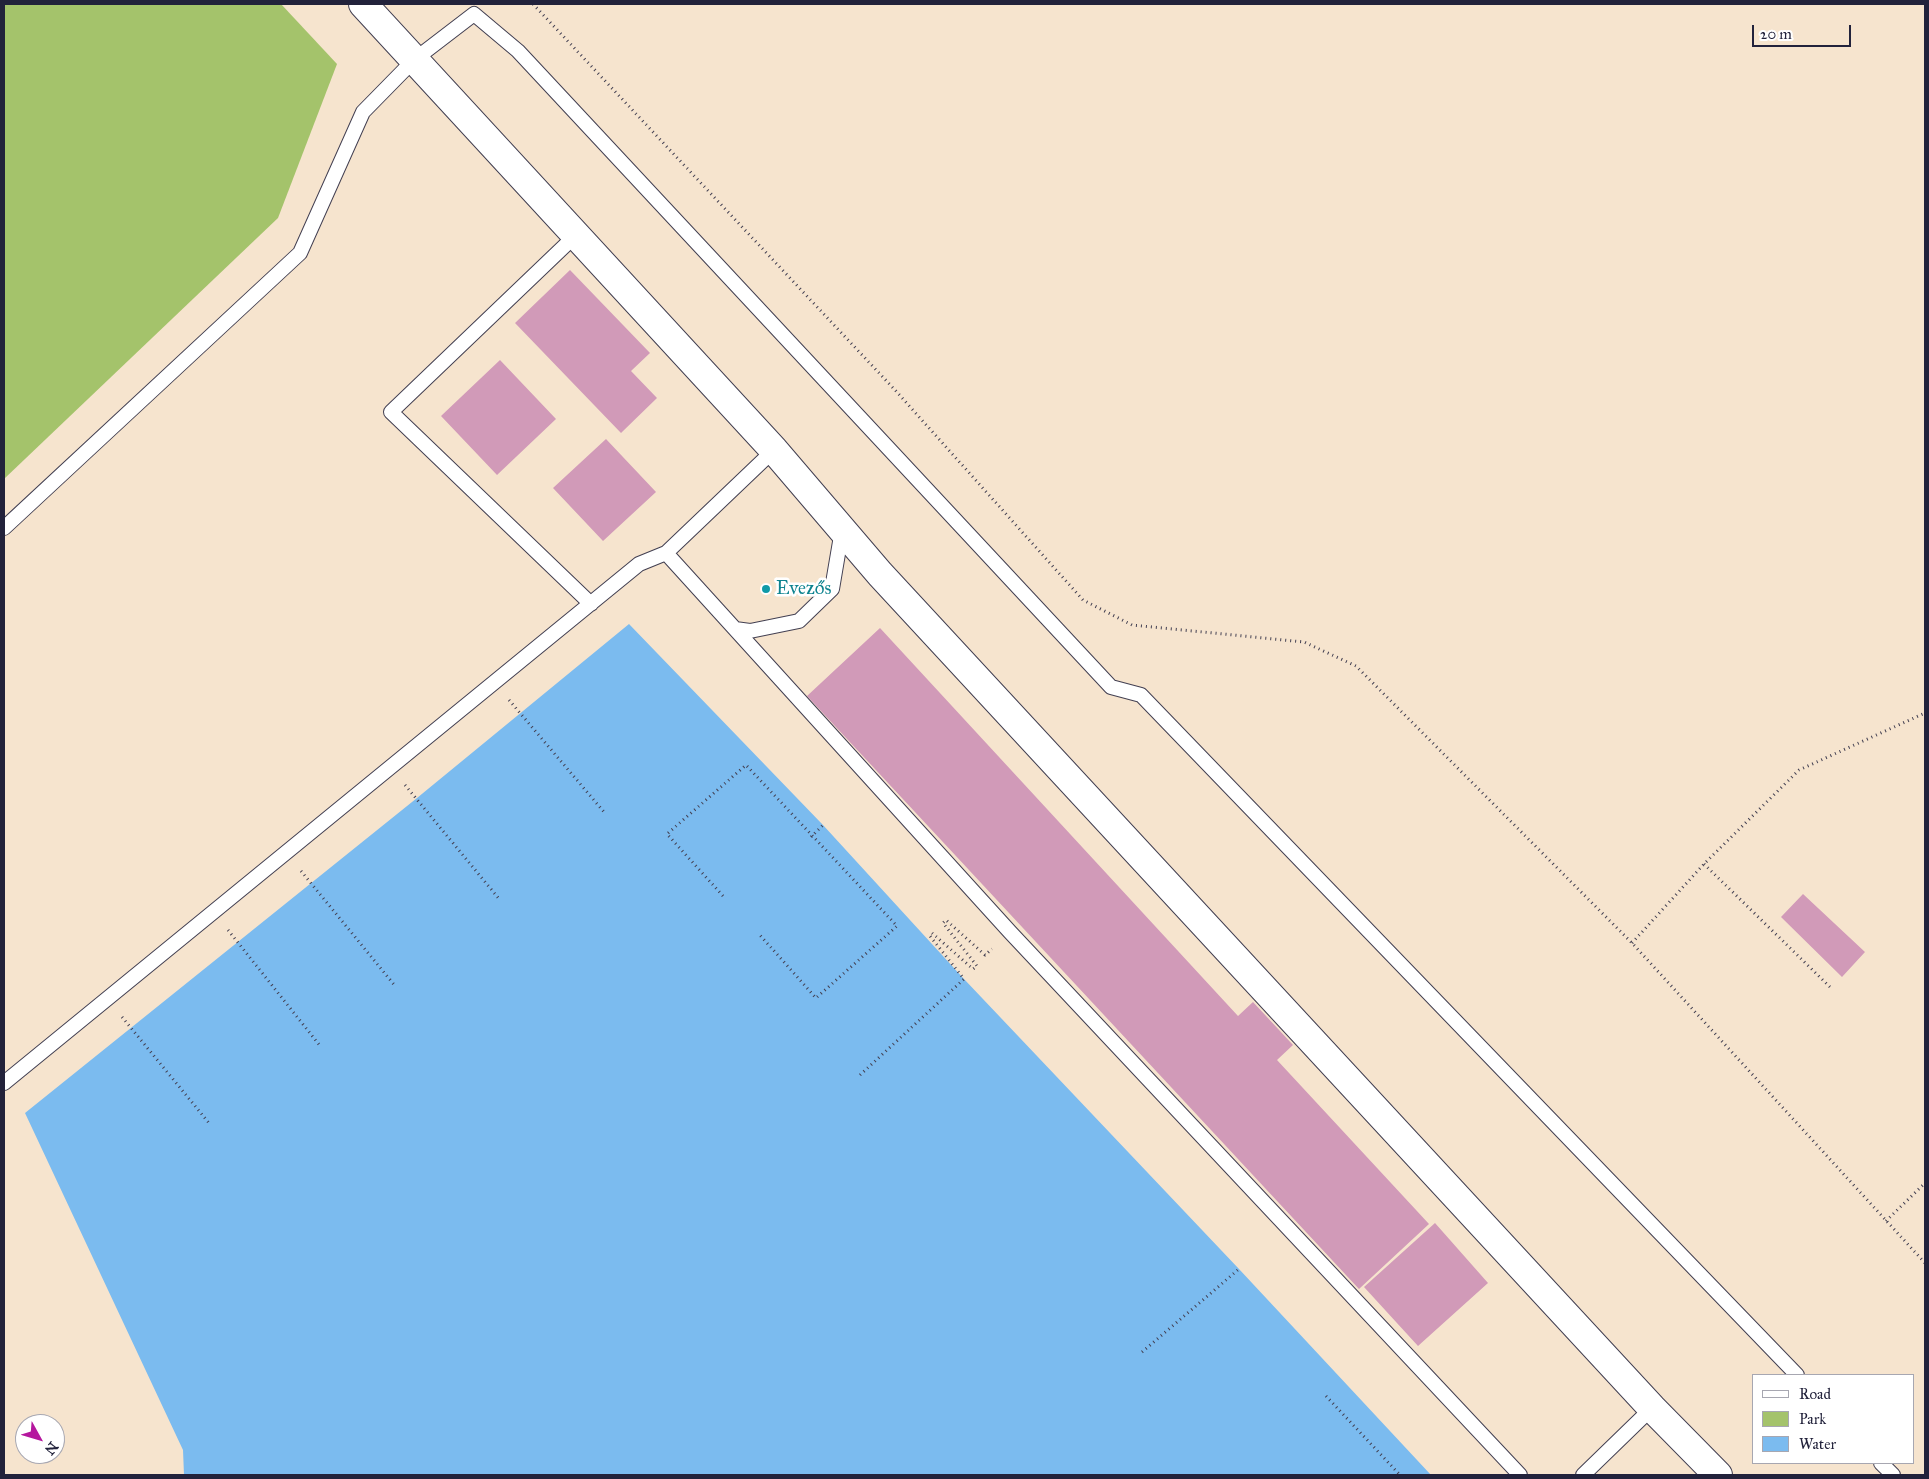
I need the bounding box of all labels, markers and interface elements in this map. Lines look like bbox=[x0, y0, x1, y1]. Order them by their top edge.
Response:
scale bar bbox=[1754, 15, 1853, 47]
text: 20 m bbox=[1760, 25, 1792, 43]
place label: Evezős bbox=[776, 578, 831, 600]
marker: Evezős bbox=[760, 583, 772, 595]
legend bbox=[1752, 1374, 1914, 1464]
text: Road bbox=[1799, 1385, 1831, 1403]
text: Park bbox=[1799, 1410, 1826, 1428]
north arrow bbox=[15, 1414, 65, 1464]
text: Water bbox=[1799, 1435, 1836, 1453]
text: N bbox=[41, 1438, 62, 1458]

